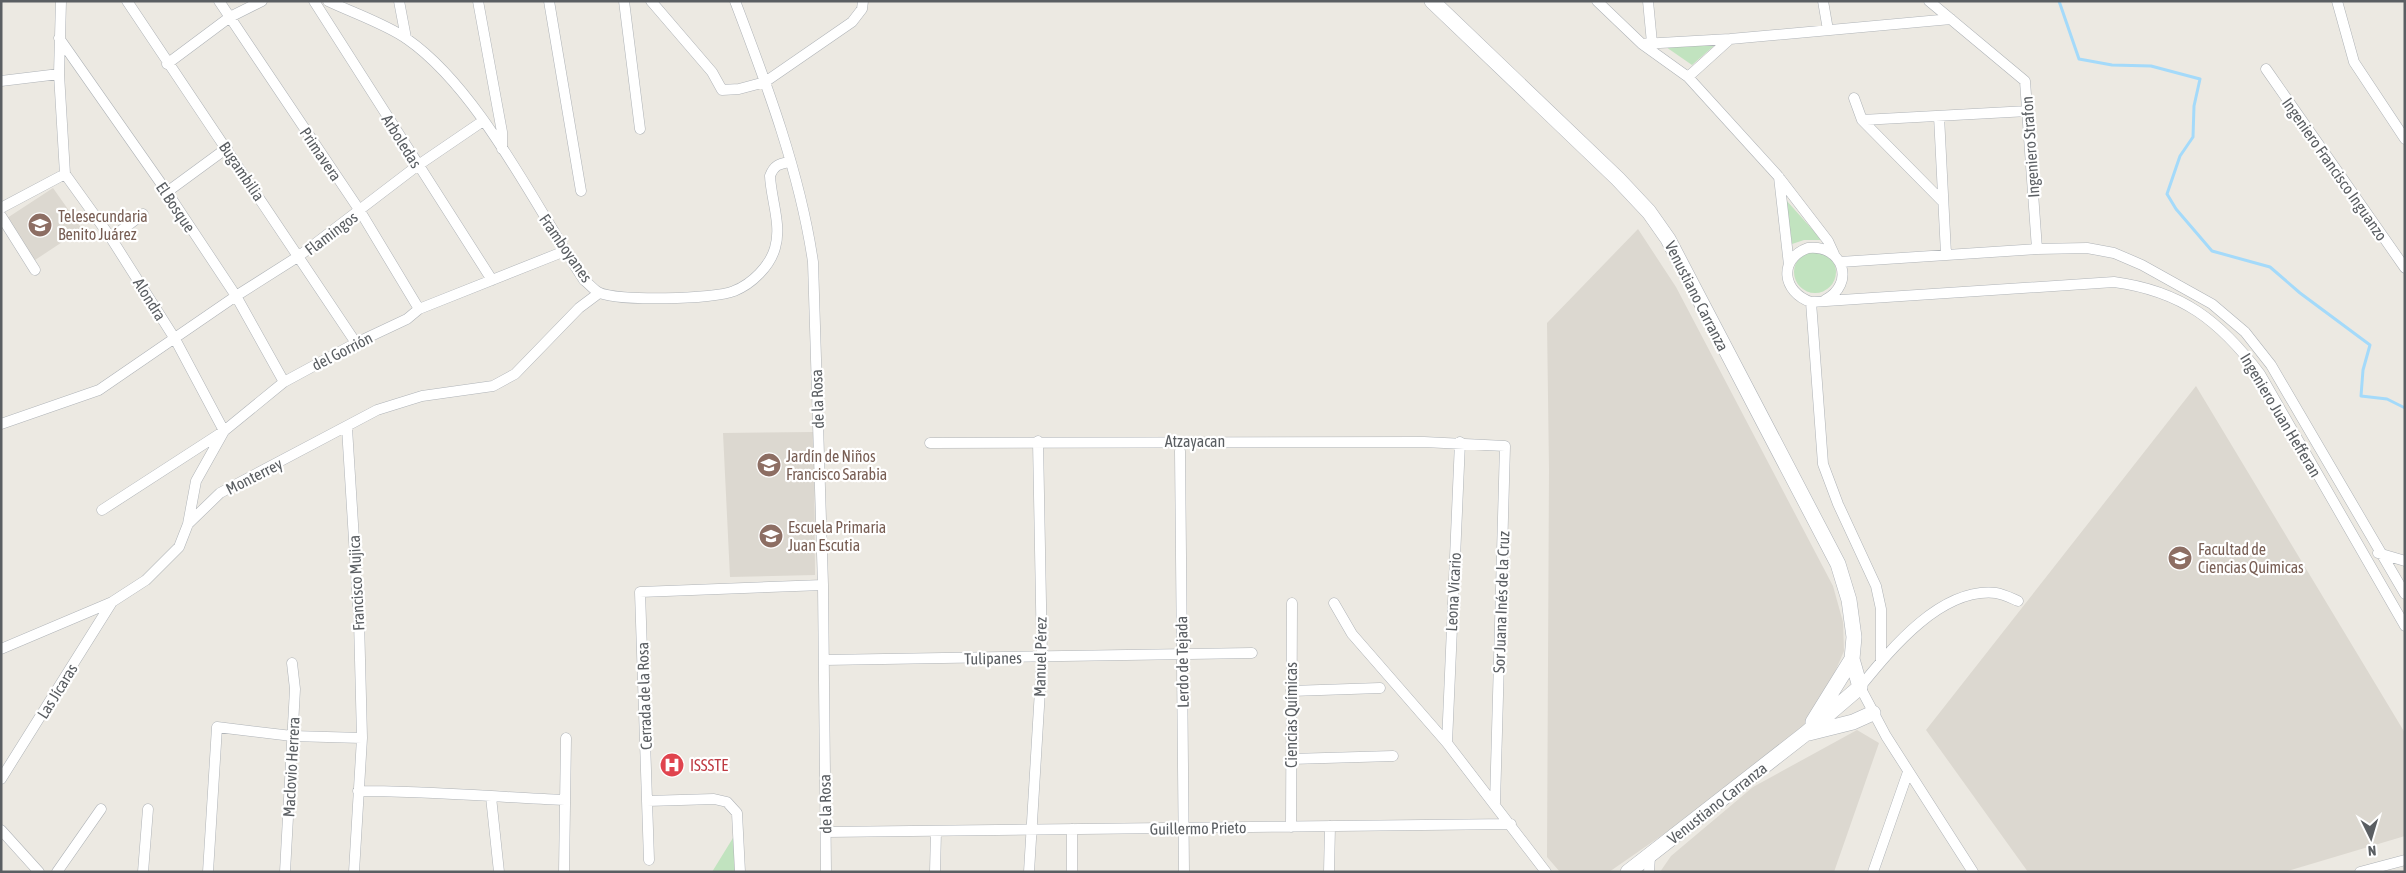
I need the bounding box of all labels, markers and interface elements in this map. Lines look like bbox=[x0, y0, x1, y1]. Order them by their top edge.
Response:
street label: Ingeniero Francisco Inguanzo bbox=[2278, 94, 2391, 244]
street label: Ingeniero Strafon bbox=[2017, 96, 2044, 198]
street label: Arboledas bbox=[379, 111, 426, 171]
street label: Primavera bbox=[297, 124, 345, 184]
street label: Bugambilia bbox=[215, 138, 268, 205]
street label: El Bosque bbox=[152, 179, 199, 236]
place label: Telesecundaria Benito Juárez bbox=[58, 207, 148, 243]
street label: Flamingos bbox=[301, 207, 362, 259]
street label: Framboyanes bbox=[535, 210, 596, 286]
school or university icon: Telesecundaria Benito Juárez bbox=[27, 212, 53, 238]
street label: Venustiano Carranza bbox=[1661, 238, 1733, 354]
street label: Alondra bbox=[130, 274, 170, 324]
street label: del Gorrión bbox=[309, 328, 375, 374]
street label: Ingeniero Juan Hefferan bbox=[2236, 350, 2325, 481]
street label: de la Rosa bbox=[807, 369, 827, 429]
street label: Atzayacan bbox=[1165, 432, 1225, 451]
place label: Jardín de Niños Francisco Sarabia bbox=[786, 447, 887, 483]
school or university icon: Jardín de Niños Francisco Sarabia bbox=[756, 452, 782, 478]
street label: Monterrey bbox=[223, 454, 286, 499]
place label: Escuela Primaria Juan Escutia bbox=[788, 518, 886, 554]
school or university icon: Escuela Primaria Juan Escutia bbox=[758, 523, 784, 549]
street label: Sor Juana Inés de la Cruz bbox=[1490, 530, 1512, 673]
street label: Francisco Mujica bbox=[345, 535, 368, 631]
place label: Facultad de Ciencias Quimicas bbox=[2198, 540, 2304, 576]
school or university icon: Facultad de Ciencias Quimicas bbox=[2167, 545, 2193, 571]
street label: Leona Vicario bbox=[1442, 552, 1464, 632]
street label: Lerdo de Tejada bbox=[1172, 616, 1193, 708]
street label: Manuel Pérez bbox=[1030, 617, 1050, 697]
street label: Cerrada de la Rosa bbox=[633, 642, 655, 750]
street label: Tulipanes bbox=[964, 648, 1022, 669]
street label: Las Jícaras bbox=[33, 660, 81, 722]
street label: Ciencias Químicas bbox=[1282, 662, 1300, 768]
street label: Maclovio Herrera bbox=[279, 716, 303, 818]
hospital icon: ISSSTE bbox=[659, 752, 685, 778]
place label: ISSSTE bbox=[690, 756, 728, 774]
street label: Venustiano Carranza bbox=[1664, 759, 1770, 847]
street label: de la Rosa bbox=[815, 774, 835, 834]
north arrow bbox=[2346, 813, 2396, 863]
street label: Guillermo Prieto bbox=[1149, 818, 1247, 838]
text: N bbox=[2367, 843, 2377, 859]

